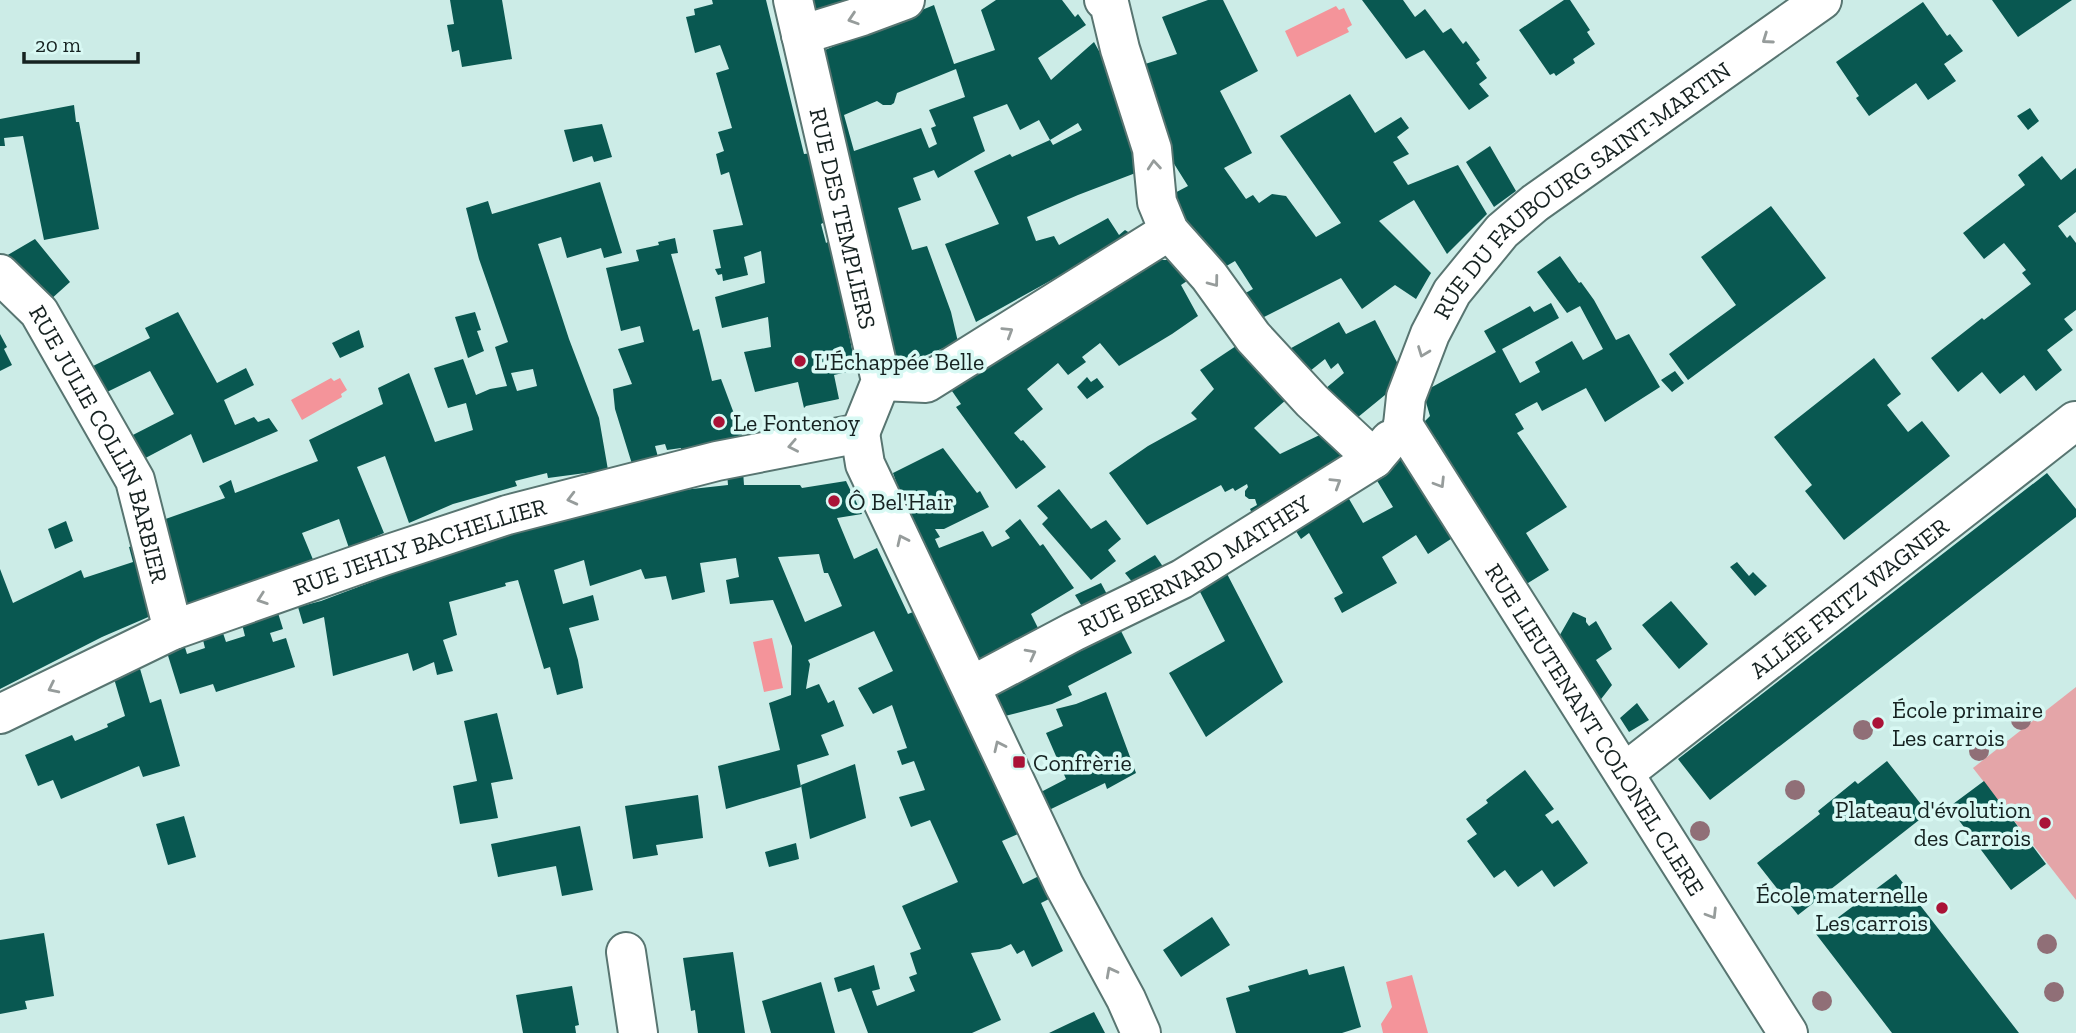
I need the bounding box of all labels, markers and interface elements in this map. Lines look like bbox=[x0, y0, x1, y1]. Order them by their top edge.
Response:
one-way arrow bbox=[848, 10, 860, 25]
scale bar bbox=[24, 21, 138, 65]
one-way arrow bbox=[1762, 31, 1775, 43]
text: 20 m bbox=[35, 32, 81, 57]
street label: RUE DU FAUBOURG SAINT-MARTIN bbox=[1426, 55, 1736, 324]
street label: RUE DES TEMPLIERS bbox=[804, 105, 883, 332]
one-way arrow bbox=[1147, 160, 1162, 171]
one-way arrow bbox=[1205, 274, 1218, 287]
street label: RUE JULIE COLLIN BARBIER bbox=[23, 300, 175, 586]
one-way arrow bbox=[1000, 327, 1013, 340]
one-way arrow bbox=[1417, 345, 1431, 358]
place label: L'Échappée Belle bbox=[814, 347, 984, 376]
marker: L'Échappée Belle bbox=[792, 353, 808, 369]
place label: Le Fontenoy bbox=[733, 408, 861, 437]
marker: Le Fontenoy bbox=[711, 414, 727, 430]
one-way arrow bbox=[787, 438, 799, 453]
one-way arrow bbox=[1431, 475, 1444, 488]
one-way arrow bbox=[1328, 478, 1341, 491]
place label: Ô Bel'Hair bbox=[848, 487, 954, 516]
street label: RUE BERNARD MATHEY bbox=[1073, 488, 1316, 642]
street label: RUE JEHLY BACHELLIER bbox=[289, 491, 549, 601]
one-way arrow bbox=[566, 491, 578, 505]
marker: Ô Bel'Hair bbox=[826, 493, 842, 509]
street label: ALLÉE FRITZ WAGNER bbox=[1744, 511, 1954, 684]
one-way arrow bbox=[896, 535, 910, 547]
street label: RUE LIEUTENANT COLONEL CLERE bbox=[1480, 558, 1711, 901]
one-way arrow bbox=[257, 590, 269, 604]
one-way arrow bbox=[1024, 649, 1036, 662]
one-way arrow bbox=[48, 679, 60, 693]
place label: École primaire Les carrois bbox=[1892, 695, 2043, 752]
marker: École primaire Les carrois bbox=[1870, 715, 1886, 731]
one-way arrow bbox=[993, 741, 1007, 753]
place label: Confrèrie bbox=[1033, 748, 1132, 777]
marker: Confrèrie bbox=[1011, 754, 1027, 770]
place label: Plateau d'évolution des Carrois bbox=[1835, 795, 2031, 852]
marker: Plateau d'évolution des Carrois bbox=[2037, 815, 2053, 831]
place label: École maternelle Les carrois bbox=[1756, 880, 1928, 937]
marker: École maternelle Les carrois bbox=[1934, 900, 1950, 916]
one-way arrow bbox=[1704, 906, 1717, 919]
one-way arrow bbox=[1106, 967, 1119, 979]

